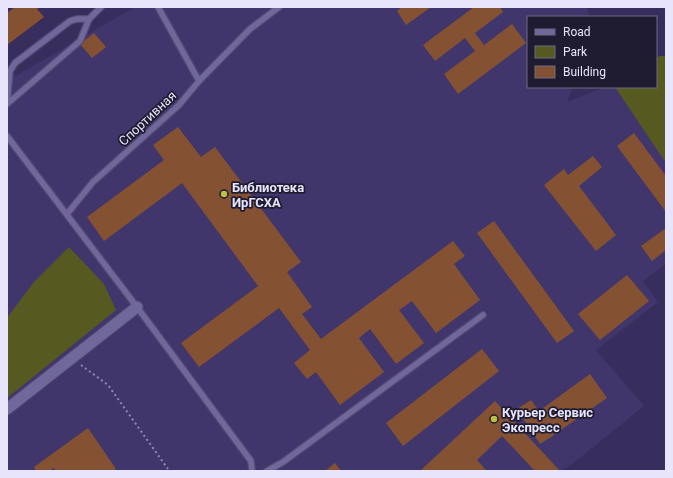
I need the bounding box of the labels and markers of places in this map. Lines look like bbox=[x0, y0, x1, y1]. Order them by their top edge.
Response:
place label: Библиотека ИрГСХА bbox=[232, 180, 304, 210]
marker: Библиотека ИрГСХА bbox=[219, 189, 229, 199]
place label: Курьер Сервис Экспресс bbox=[502, 405, 593, 435]
marker: Курьер Сервис Экспресс bbox=[489, 414, 499, 424]

